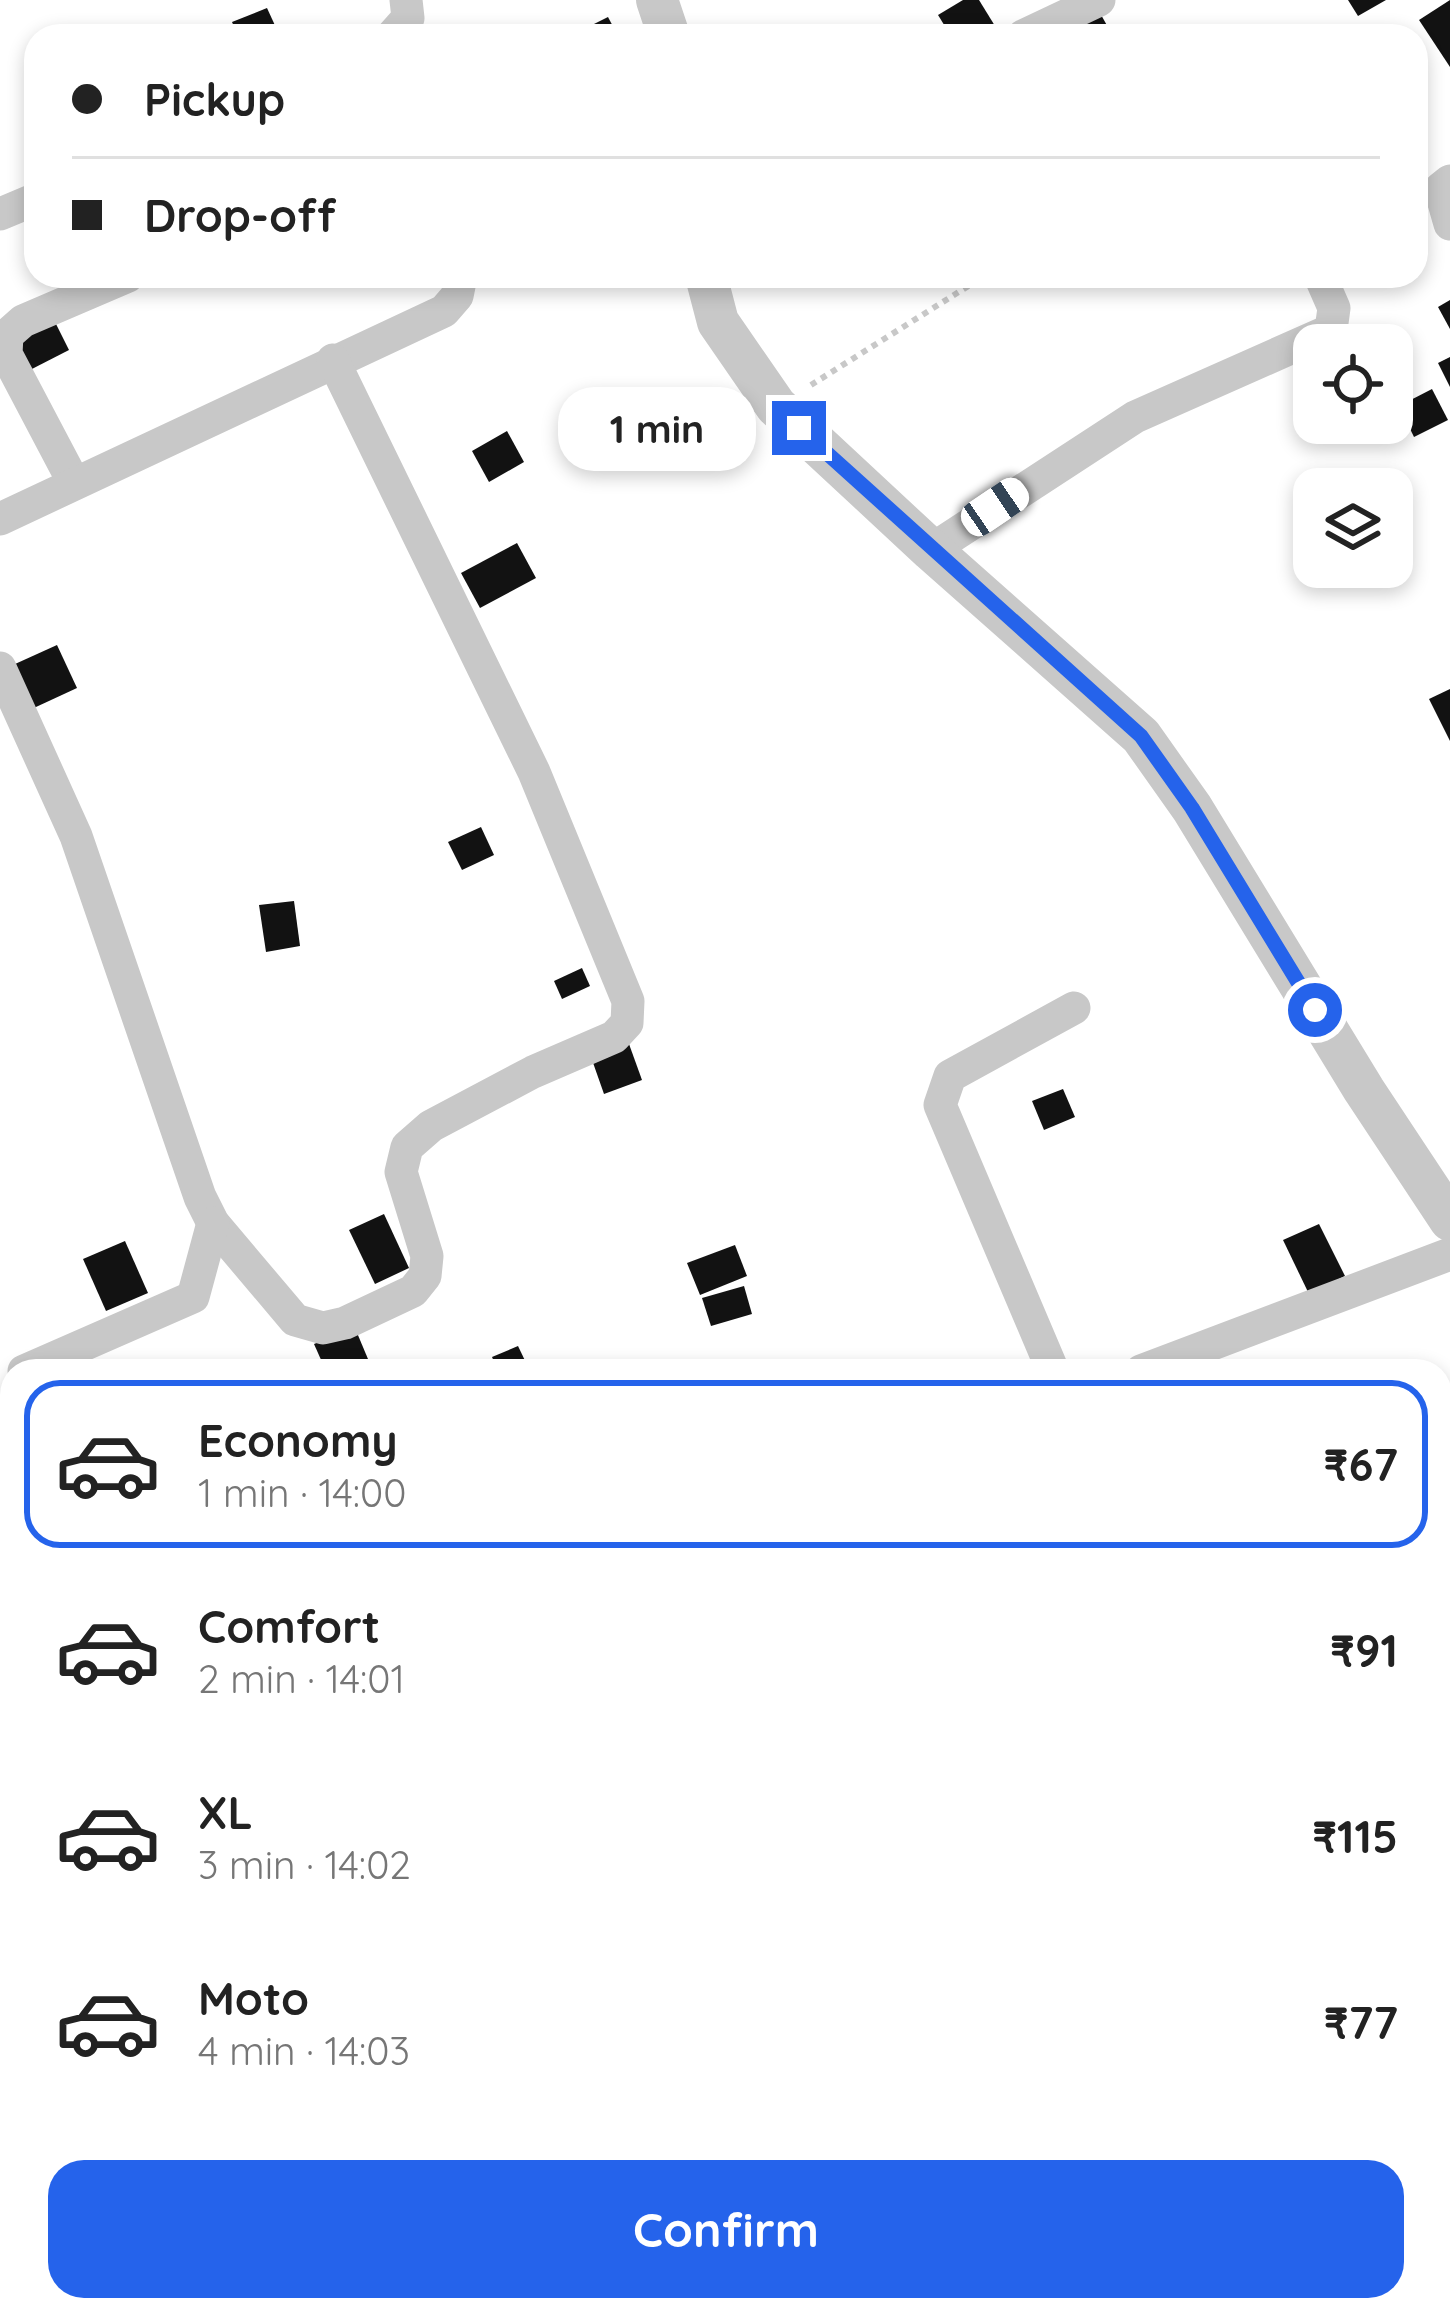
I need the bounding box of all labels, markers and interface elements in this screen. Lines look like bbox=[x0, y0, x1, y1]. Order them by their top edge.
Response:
text: Pickup bbox=[144, 71, 285, 127]
text: Drop-off bbox=[144, 187, 336, 243]
map controls bbox=[1293, 324, 1413, 588]
button: locate bbox=[1293, 324, 1413, 444]
callout: 1 min bbox=[559, 386, 757, 470]
route end bbox=[772, 401, 826, 455]
text: 1 min bbox=[610, 404, 704, 453]
button: layers bbox=[1293, 468, 1413, 588]
car bbox=[955, 472, 1035, 542]
route start bbox=[1288, 983, 1342, 1037]
icon: car bbox=[54, 1410, 162, 1518]
text: Economy bbox=[198, 1412, 398, 1468]
text: ₹67 bbox=[1324, 1436, 1398, 1492]
text: 1 min · 14:00 bbox=[198, 1468, 407, 1517]
icon: car bbox=[54, 1596, 162, 1704]
text: Comfort bbox=[198, 1598, 380, 1654]
text: ₹91 bbox=[1330, 1622, 1398, 1678]
text: 2 min · 14:01 bbox=[198, 1654, 405, 1703]
icon: car bbox=[54, 1782, 162, 1890]
text: XL bbox=[198, 1784, 253, 1840]
text: ₹115 bbox=[1312, 1808, 1398, 1864]
text: 3 min · 14:02 bbox=[198, 1840, 411, 1889]
icon: car bbox=[54, 1968, 162, 2076]
text: Moto bbox=[198, 1970, 309, 2026]
text: ₹77 bbox=[1324, 1994, 1398, 2050]
text: 4 min · 14:03 bbox=[198, 2026, 410, 2075]
button: Confirm bbox=[48, 2160, 1404, 2298]

